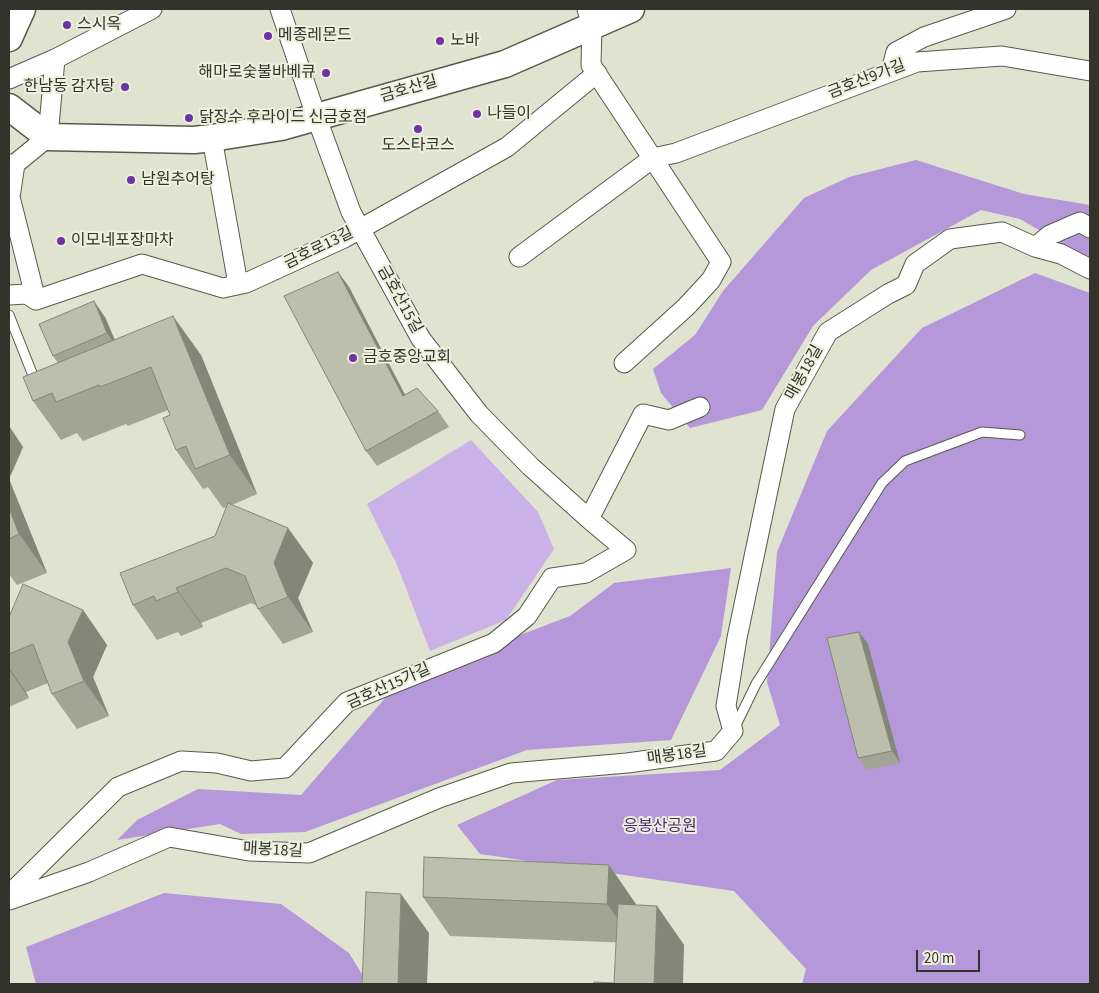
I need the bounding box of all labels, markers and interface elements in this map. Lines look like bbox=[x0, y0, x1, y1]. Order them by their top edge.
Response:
place label: 스시옥 bbox=[77, 15, 121, 35]
marker: 스시옥 bbox=[61, 19, 73, 31]
place label: 메종레몬드 bbox=[278, 26, 352, 46]
marker: 메종레몬드 bbox=[262, 30, 274, 42]
place label: 노바 bbox=[450, 31, 479, 51]
marker: 노바 bbox=[434, 35, 446, 47]
street label: 금호산9가길 bbox=[825, 56, 909, 104]
place label: 해마로숯불바베큐 bbox=[198, 63, 316, 83]
marker: 해마로숯불바베큐 bbox=[320, 67, 332, 79]
street label: 금호산길 bbox=[378, 73, 440, 107]
place label: 한남동 감자탕 bbox=[23, 77, 115, 97]
marker: 한남동 감자탕 bbox=[119, 81, 131, 93]
place label: 나들이 bbox=[487, 104, 531, 124]
place label: 닭장수 후라이드 신금호점 bbox=[199, 108, 367, 128]
marker: 나들이 bbox=[471, 108, 483, 120]
marker: 닭장수 후라이드 신금호점 bbox=[183, 112, 195, 124]
marker: 도스타코스 bbox=[412, 123, 424, 135]
place label: 도스타코스 bbox=[381, 136, 455, 156]
place label: 남원추어탕 bbox=[141, 170, 215, 190]
marker: 남원추어탕 bbox=[125, 174, 137, 186]
street label: 금호로13길 bbox=[281, 224, 357, 274]
place label: 이모네포장마차 bbox=[71, 231, 174, 251]
marker: 이모네포장마차 bbox=[55, 235, 67, 247]
street label: 금호산15길 bbox=[372, 263, 426, 337]
street label: 매봉18길 bbox=[782, 342, 828, 404]
place label: 금호중앙교회 bbox=[363, 348, 451, 368]
marker: 금호중앙교회 bbox=[347, 352, 359, 364]
street label: 금호산15가길 bbox=[344, 660, 434, 714]
street label: 매봉18길 bbox=[646, 742, 708, 770]
park label: 응봉산공원 bbox=[623, 817, 697, 837]
street label: 매봉18길 bbox=[243, 840, 303, 862]
scale bar bbox=[919, 940, 983, 972]
text: 20 m bbox=[924, 948, 954, 969]

